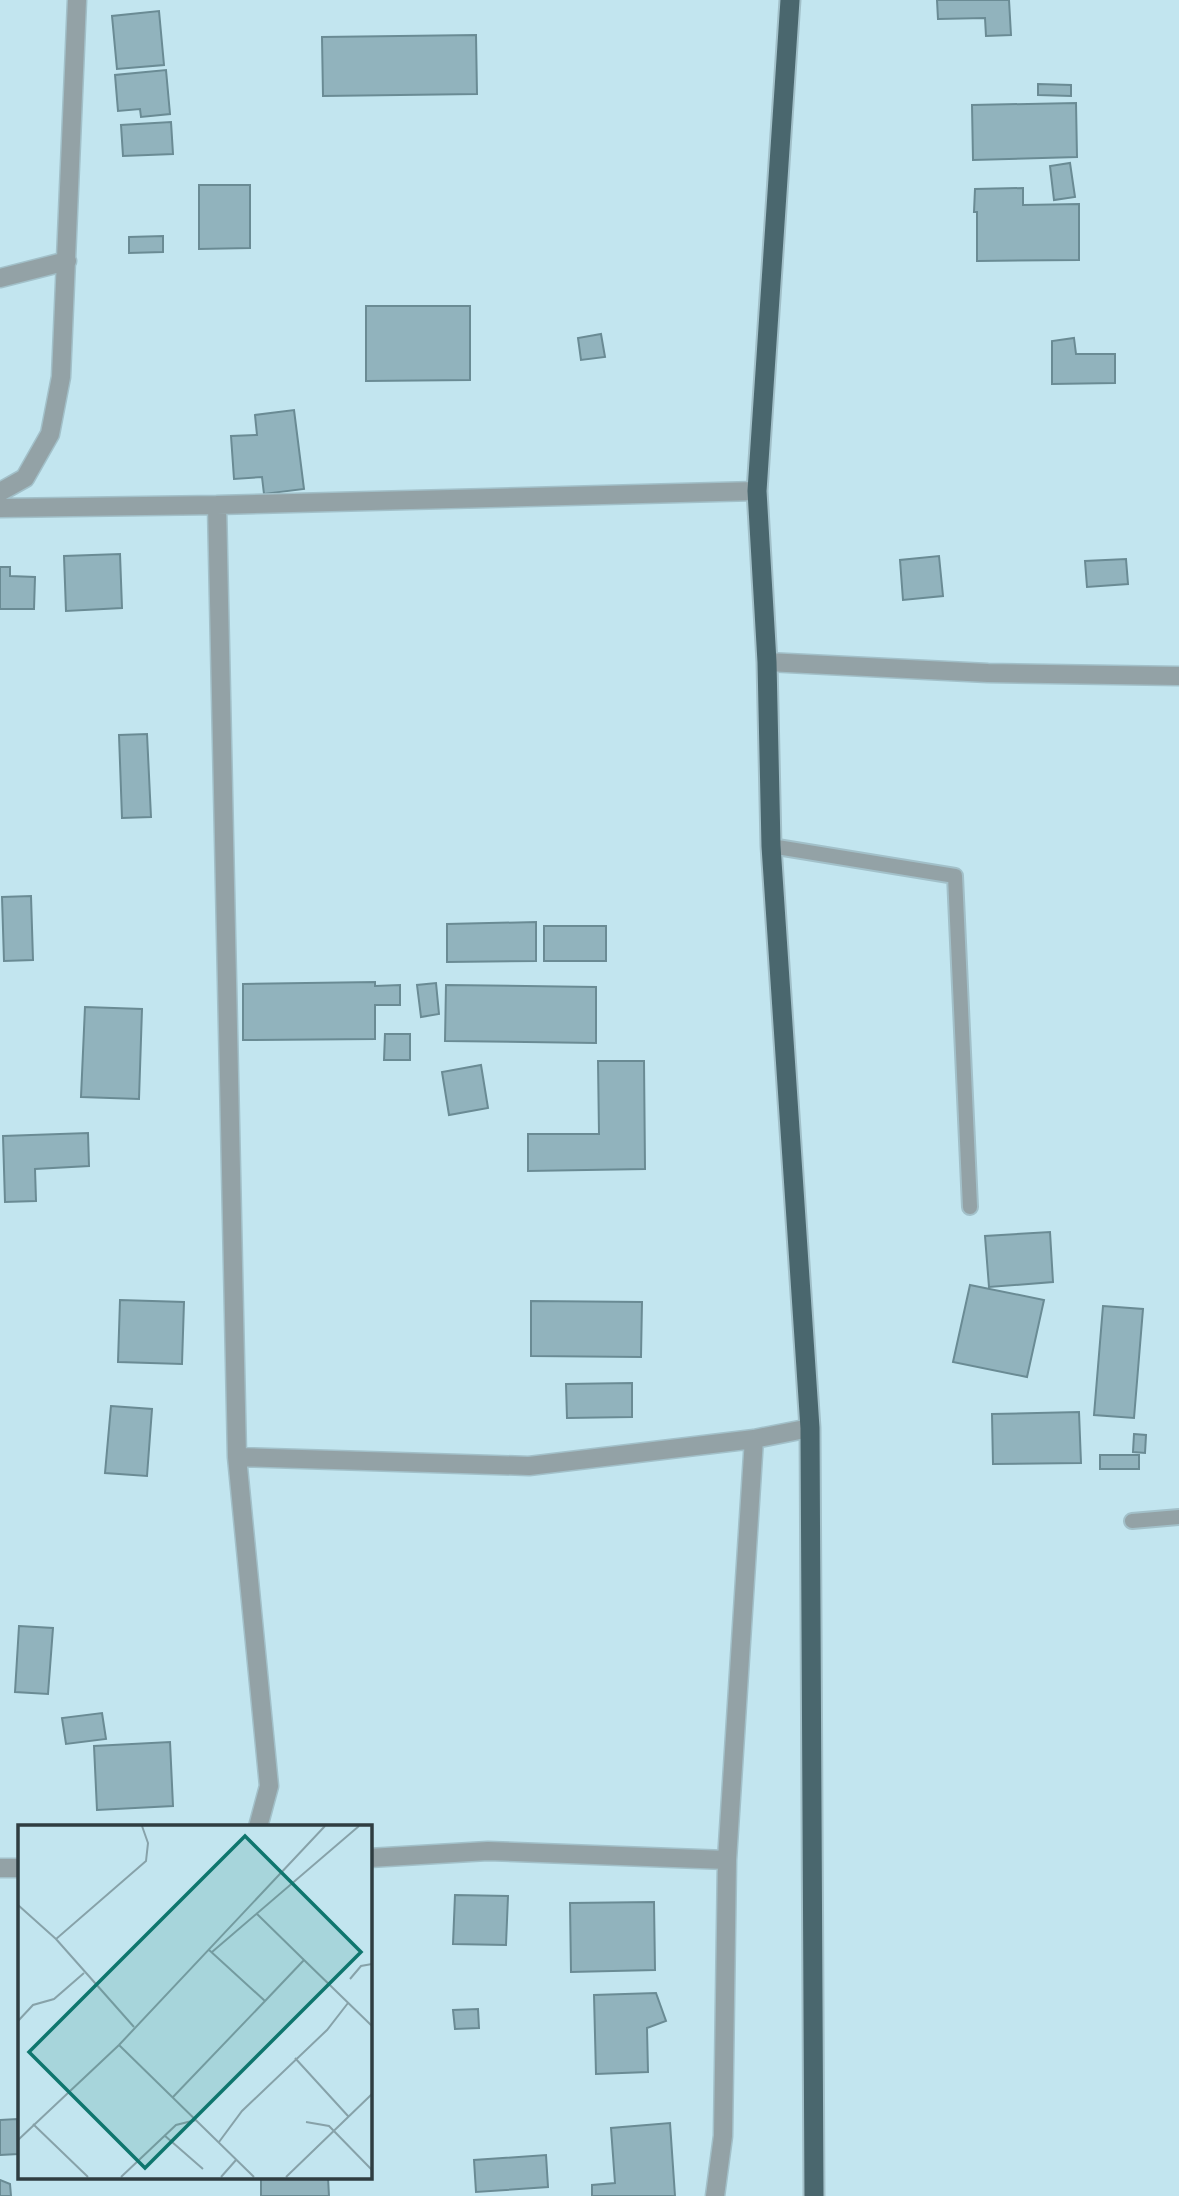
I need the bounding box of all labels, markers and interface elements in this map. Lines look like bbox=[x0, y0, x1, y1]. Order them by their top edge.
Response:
inset map bbox=[18, 1825, 371, 2178]

